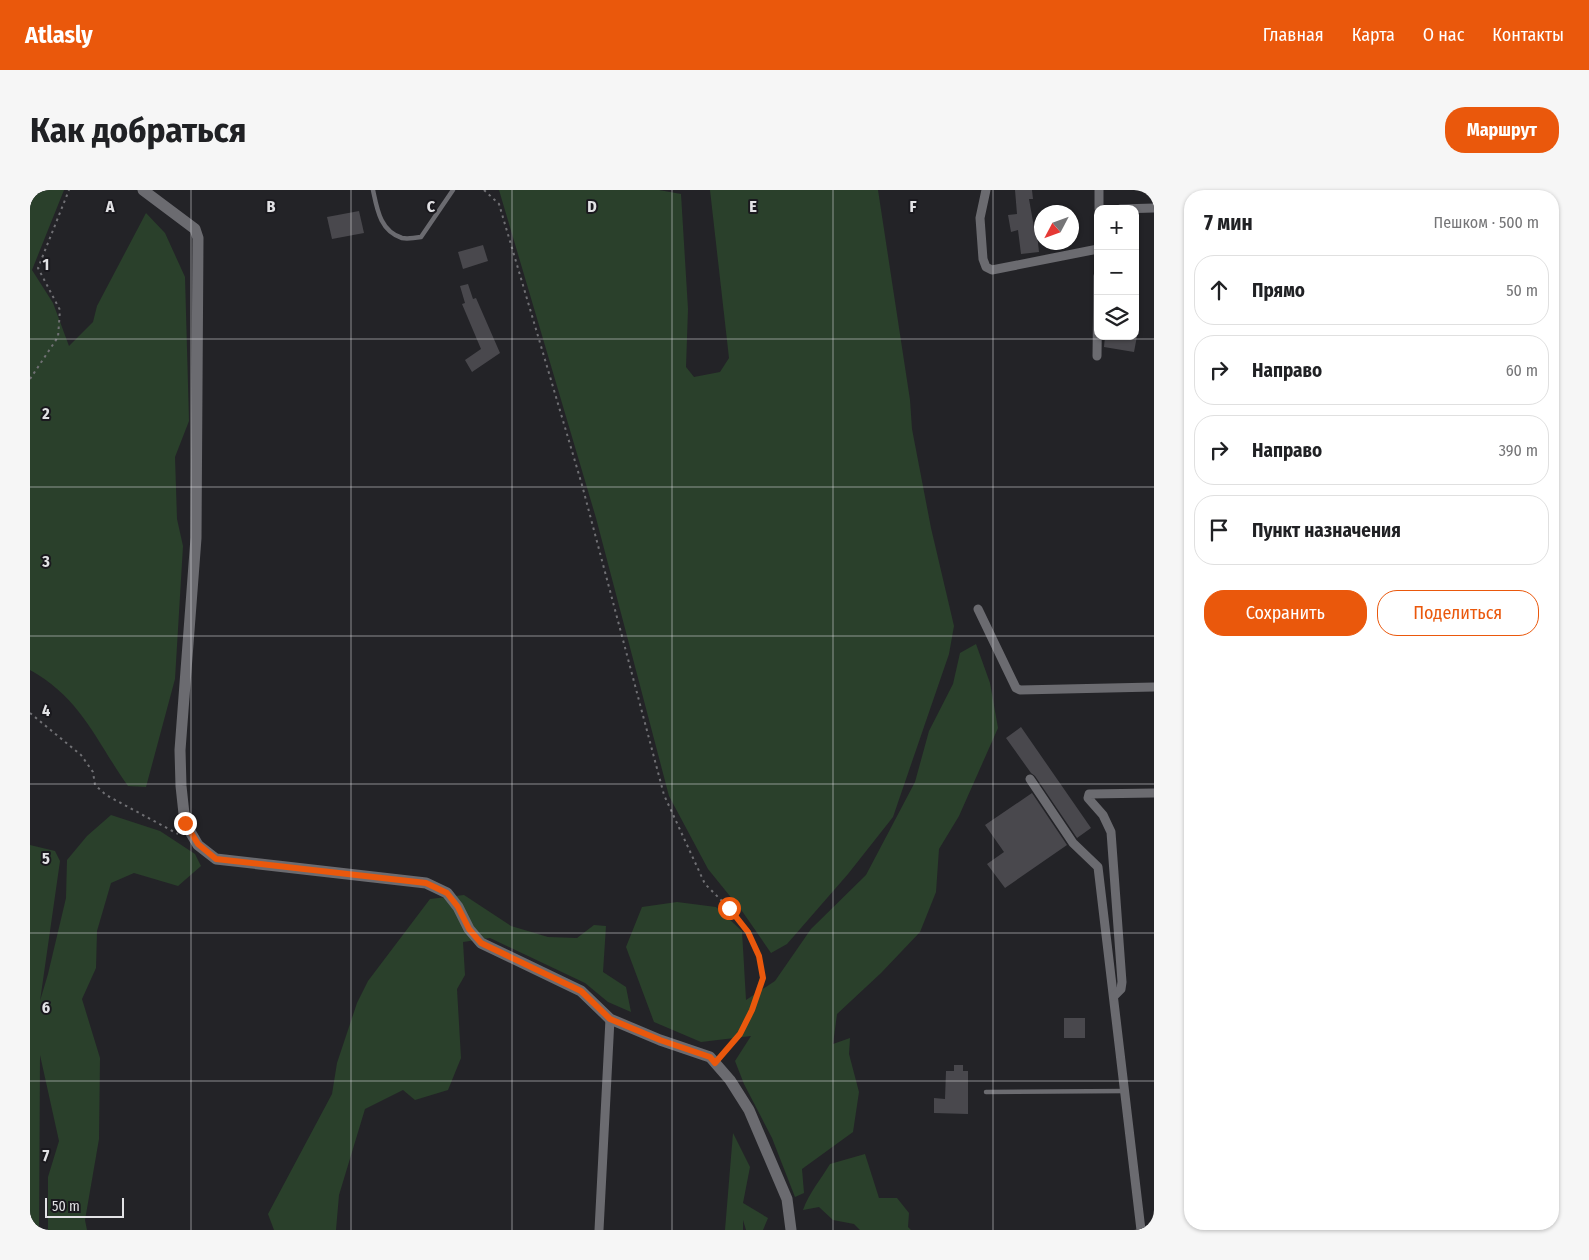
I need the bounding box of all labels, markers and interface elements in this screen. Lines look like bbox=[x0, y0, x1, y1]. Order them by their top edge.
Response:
text: Atlasly bbox=[25, 21, 93, 49]
text: Главная bbox=[1263, 24, 1324, 46]
text: Карта bbox=[1352, 24, 1395, 46]
text: О нас bbox=[1423, 24, 1464, 46]
text: Контакты bbox=[1492, 24, 1564, 46]
button: Маршрут bbox=[1445, 107, 1559, 153]
text: Как добраться bbox=[30, 109, 247, 151]
text: A bbox=[105, 197, 115, 216]
text: B bbox=[267, 197, 276, 216]
text: C bbox=[427, 197, 436, 216]
text: D bbox=[587, 197, 597, 216]
text: E bbox=[749, 197, 757, 216]
text: F bbox=[909, 197, 917, 216]
north arrow bbox=[1034, 205, 1079, 250]
map controls bbox=[1094, 205, 1139, 340]
button: + bbox=[1094, 205, 1139, 250]
text: 7 мин bbox=[1204, 210, 1253, 236]
text: Пешком · 500 m bbox=[1434, 213, 1539, 232]
button: − bbox=[1094, 250, 1139, 295]
text: 1 bbox=[43, 255, 49, 274]
icon: ahead bbox=[1205, 276, 1233, 304]
text: Прямо bbox=[1252, 279, 1305, 302]
text: 50 m bbox=[1506, 281, 1538, 300]
button: layers bbox=[1094, 295, 1139, 340]
icon: right bbox=[1205, 356, 1233, 384]
text: Направо bbox=[1252, 359, 1322, 382]
text: 60 m bbox=[1506, 361, 1538, 380]
text: 2 bbox=[41, 404, 50, 423]
icon: right bbox=[1205, 436, 1233, 464]
text: Направо bbox=[1252, 439, 1322, 462]
text: 390 m bbox=[1499, 441, 1538, 460]
icon: arrive bbox=[1205, 516, 1233, 544]
text: Пункт назначения bbox=[1252, 519, 1401, 542]
text: 3 bbox=[41, 552, 50, 571]
button: Сохранить bbox=[1204, 590, 1367, 636]
button: Поделиться bbox=[1377, 590, 1539, 636]
text: 4 bbox=[42, 701, 50, 720]
route end bbox=[174, 812, 197, 835]
text: 5 bbox=[42, 849, 50, 868]
route start bbox=[718, 897, 741, 920]
text: 6 bbox=[42, 998, 50, 1017]
text: 7 bbox=[43, 1146, 50, 1165]
scale bar bbox=[45, 1195, 124, 1218]
text: 50 m bbox=[52, 1198, 80, 1215]

